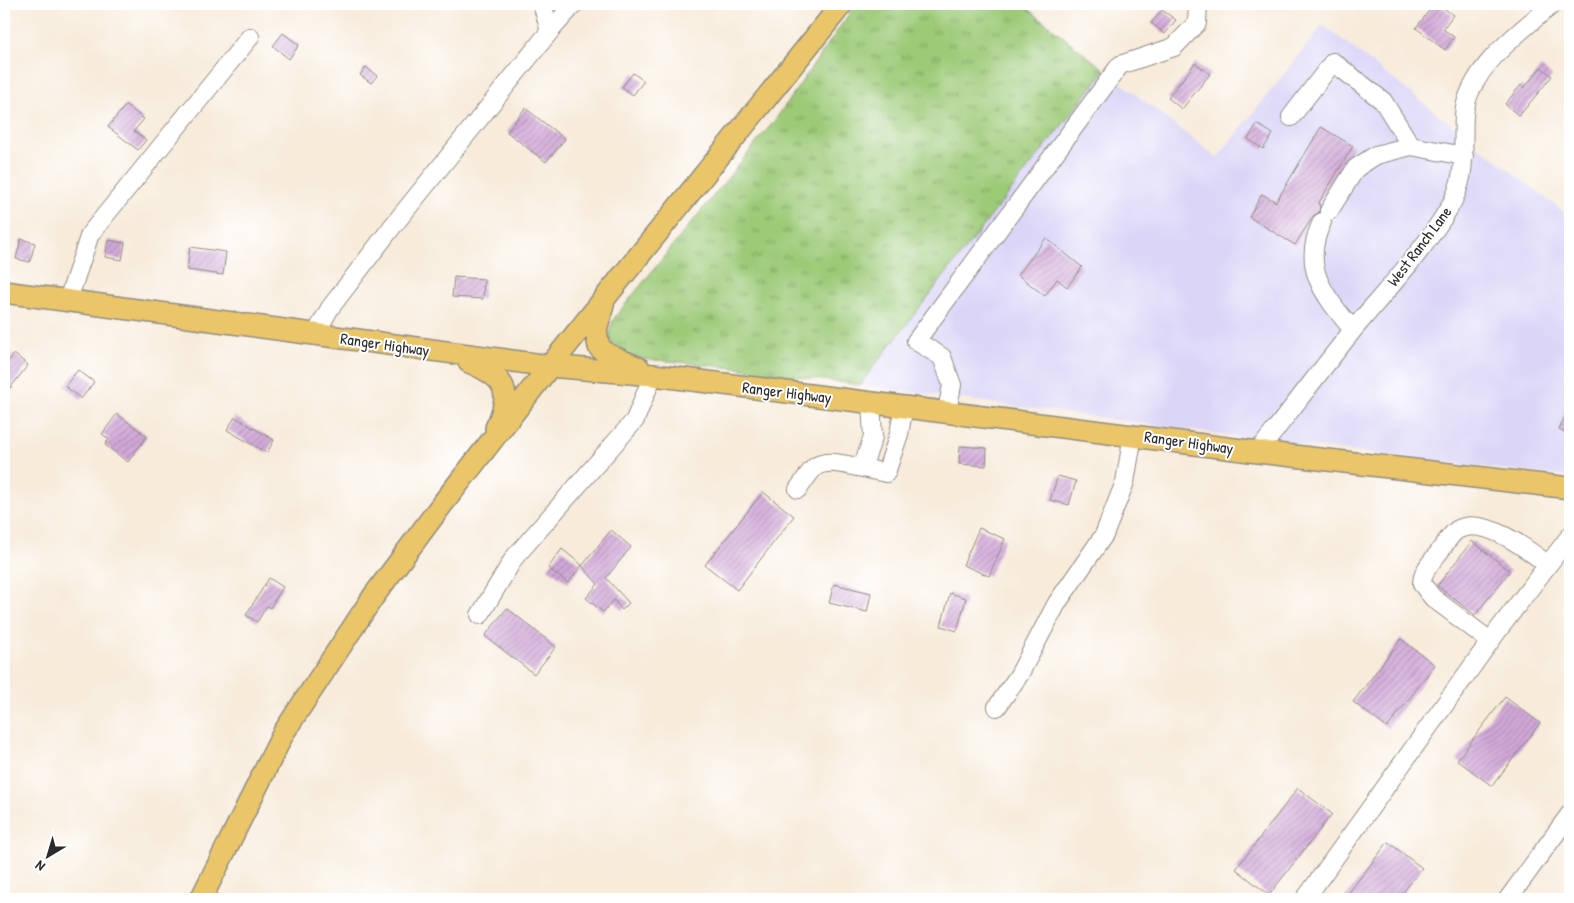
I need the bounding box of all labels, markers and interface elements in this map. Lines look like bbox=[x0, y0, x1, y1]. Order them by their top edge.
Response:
street label: West Ranch Lane bbox=[1382, 201, 1457, 290]
street label: Ranger Highway bbox=[339, 327, 431, 361]
street label: Ranger Highway bbox=[741, 376, 833, 408]
street label: Ranger Highway bbox=[1143, 425, 1235, 459]
north arrow bbox=[22, 830, 72, 880]
text: N bbox=[30, 857, 48, 876]

